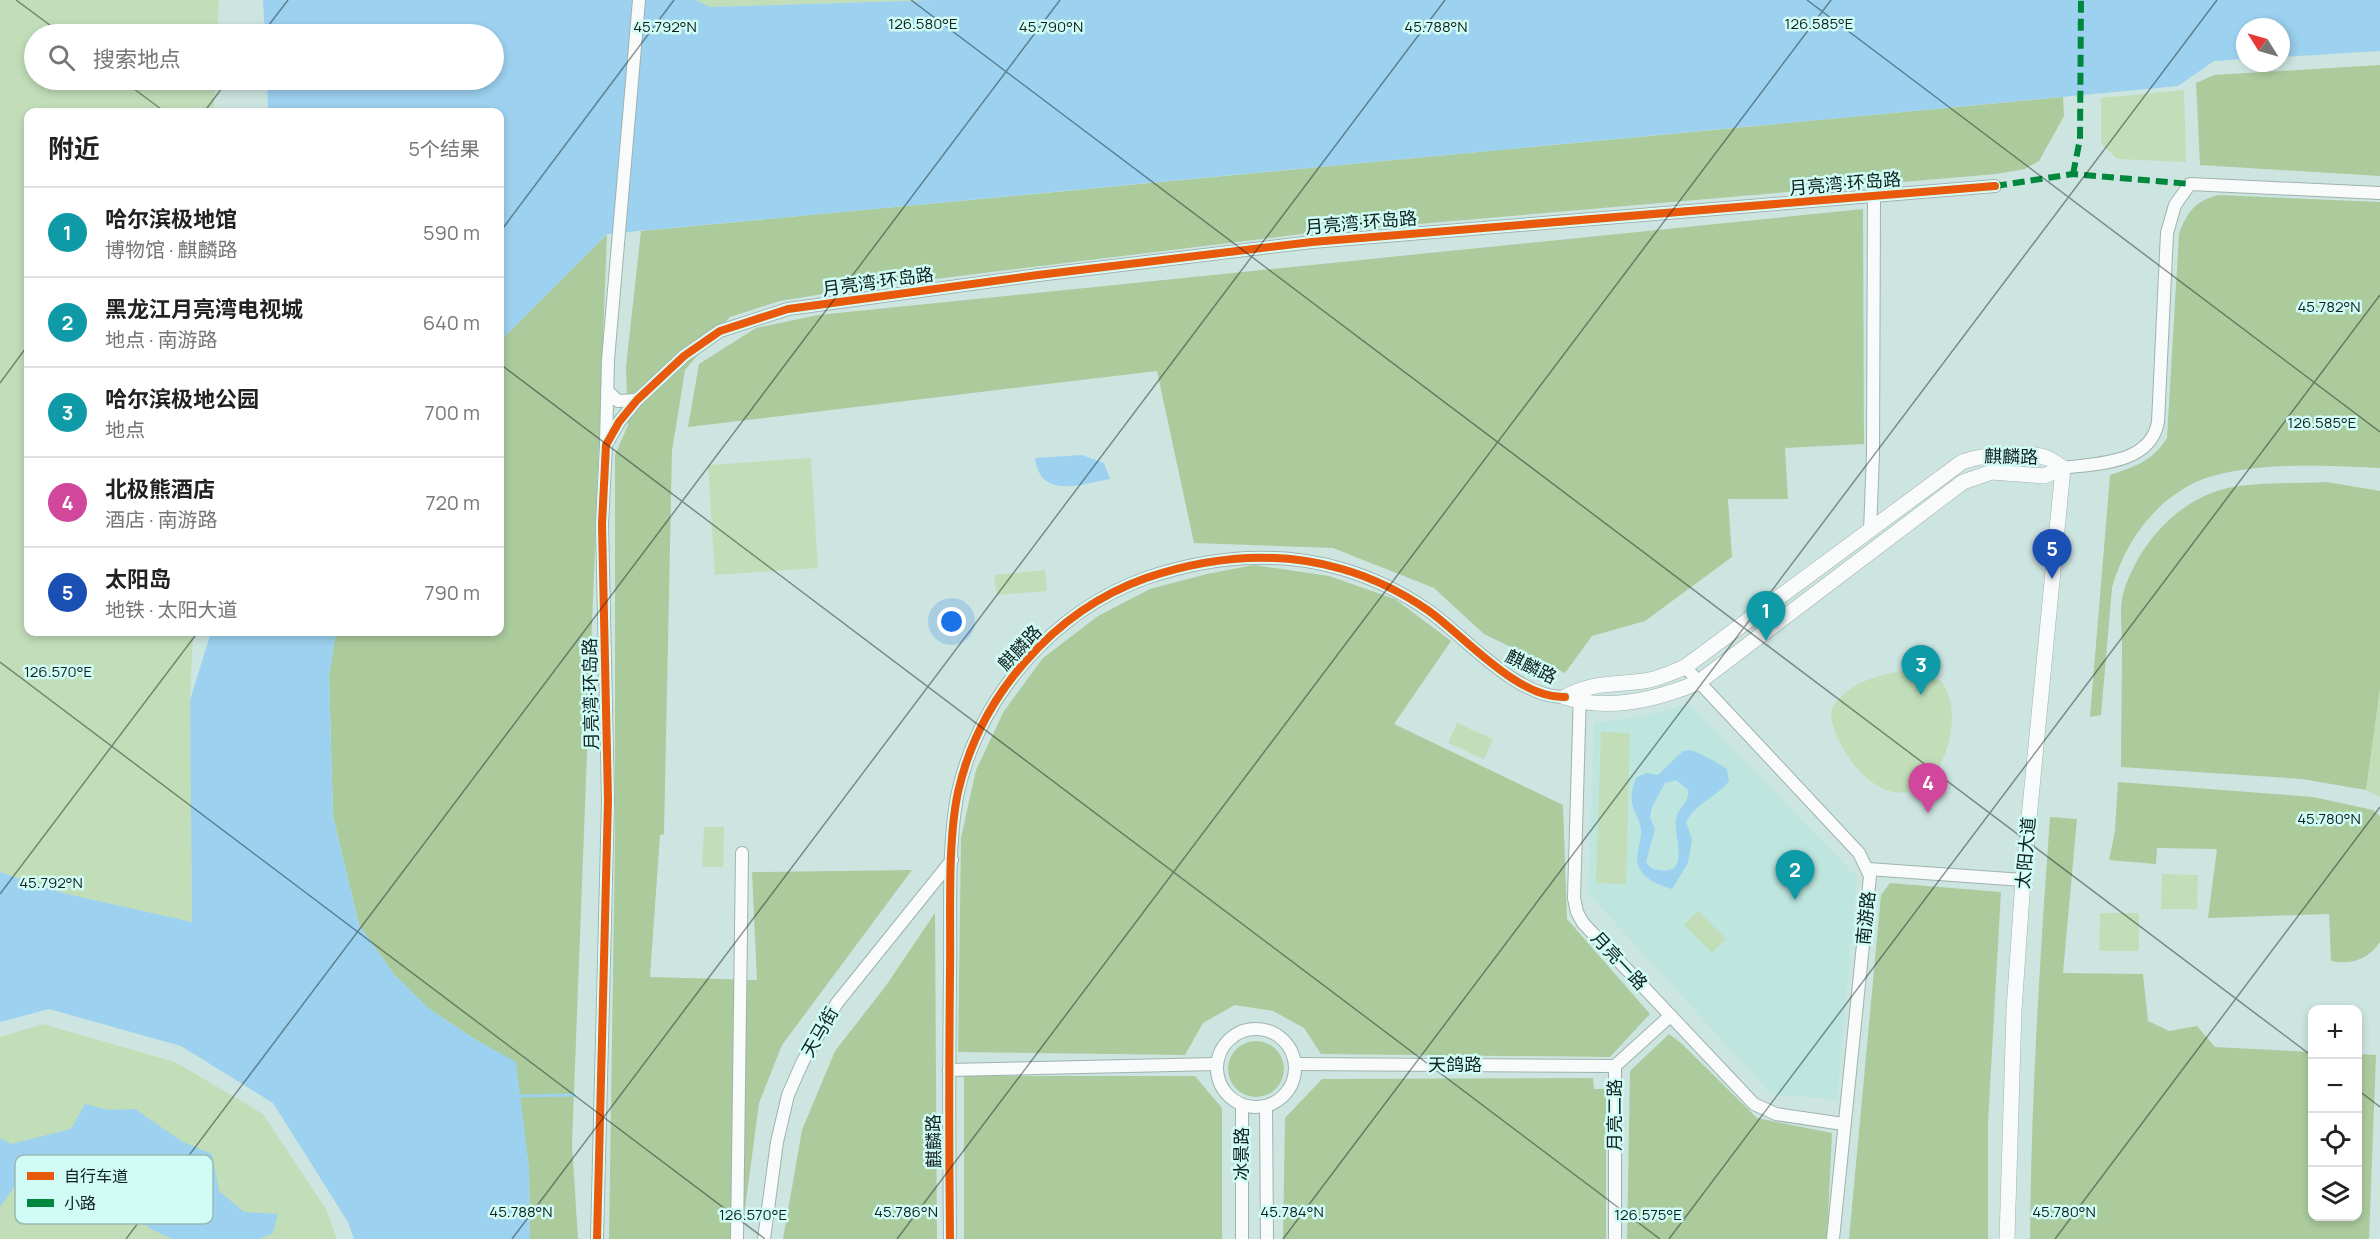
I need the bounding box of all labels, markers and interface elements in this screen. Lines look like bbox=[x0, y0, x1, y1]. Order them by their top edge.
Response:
text: 126.580°E bbox=[888, 13, 958, 34]
text: 126.585°E bbox=[1785, 13, 1853, 34]
text: 45.792°N bbox=[633, 16, 697, 37]
text: 45.790°N bbox=[1019, 16, 1083, 37]
text: 45.788°N bbox=[1404, 16, 1468, 37]
north arrow bbox=[2236, 18, 2290, 72]
search box bbox=[24, 24, 504, 90]
icon: search bbox=[45, 41, 78, 74]
text: 搜索地点 bbox=[93, 44, 181, 74]
text: 附近 bbox=[48, 130, 100, 166]
text: 5个结果 bbox=[408, 135, 480, 162]
street label: 月亮湾·环岛路 bbox=[1788, 166, 1902, 200]
text: 哈尔滨极地馆 bbox=[105, 204, 237, 234]
street label: 月亮湾·环岛路 bbox=[1304, 205, 1418, 239]
text: 1 bbox=[63, 219, 72, 246]
text: 590 m bbox=[423, 219, 480, 246]
text: 博物馆 · 麒麟路 bbox=[105, 236, 238, 263]
street label: 月亮湾·环岛路 bbox=[821, 261, 935, 301]
text: 黑龙江月亮湾电视城 bbox=[105, 294, 303, 324]
text: 45.782°N bbox=[2297, 296, 2361, 317]
text: 2 bbox=[62, 309, 73, 336]
text: 640 m bbox=[423, 309, 480, 336]
text: 地点 · 南游路 bbox=[105, 326, 218, 353]
text: 哈尔滨极地公园 bbox=[105, 384, 259, 414]
text: 3 bbox=[62, 399, 73, 426]
text: 700 m bbox=[425, 399, 480, 426]
text: 126.585°E bbox=[2288, 412, 2356, 433]
text: 地点 bbox=[105, 416, 145, 443]
street label: 麒麟路 bbox=[1984, 444, 2038, 468]
text: 北极熊酒店 bbox=[105, 474, 215, 504]
text: 4 bbox=[61, 489, 74, 516]
text: 720 m bbox=[425, 489, 480, 516]
text: 酒店 · 南游路 bbox=[105, 506, 218, 533]
pin: 5 bbox=[2032, 530, 2072, 579]
text: 太阳岛 bbox=[105, 564, 171, 594]
text: 5 bbox=[62, 579, 73, 606]
text: 790 m bbox=[424, 579, 480, 606]
pin: 1 bbox=[1746, 592, 1786, 641]
text: 地铁 · 太阳大道 bbox=[105, 596, 238, 623]
your location bbox=[937, 607, 966, 636]
street label: 麒麟路 bbox=[992, 619, 1046, 675]
street label: 月亮湾·环岛路 bbox=[577, 638, 603, 750]
street label: 麒麟路 bbox=[1502, 643, 1561, 689]
pin: 3 bbox=[1902, 646, 1940, 695]
text: 126.570°E bbox=[24, 661, 92, 682]
pin: 4 bbox=[1908, 764, 1948, 813]
text: 45.780°N bbox=[2297, 808, 2361, 829]
street label: 太阳大道 bbox=[2010, 816, 2040, 890]
pin: 2 bbox=[1776, 850, 1814, 900]
text: 45.792°N bbox=[19, 872, 83, 893]
street label: 南游路 bbox=[1850, 890, 1880, 946]
street label: 月亮一路 bbox=[1586, 926, 1653, 995]
street label: 天马街 bbox=[795, 1002, 843, 1061]
map controls bbox=[2308, 1005, 2362, 1221]
button: + bbox=[2308, 1005, 2362, 1059]
street label: 天鸽路 bbox=[1428, 1052, 1482, 1076]
button: − bbox=[2308, 1059, 2362, 1113]
street label: 月亮二路 bbox=[1602, 1079, 1626, 1151]
button: locate bbox=[2308, 1113, 2362, 1167]
street label: 麒麟路 bbox=[921, 1114, 945, 1168]
street label: 冰景路 bbox=[1229, 1127, 1253, 1181]
legend bbox=[15, 1155, 213, 1224]
text: 自行车道 bbox=[64, 1165, 128, 1187]
button: layers bbox=[2308, 1167, 2362, 1221]
text: 小路 bbox=[64, 1192, 96, 1214]
text: 45.788°N bbox=[489, 1201, 553, 1222]
text: 45.786°N bbox=[874, 1201, 938, 1222]
text: 45.784°N bbox=[1260, 1201, 1324, 1222]
text: 45.780°N bbox=[2032, 1201, 2096, 1222]
text: 126.570°E bbox=[719, 1204, 787, 1225]
text: 126.575°E bbox=[1614, 1204, 1682, 1225]

